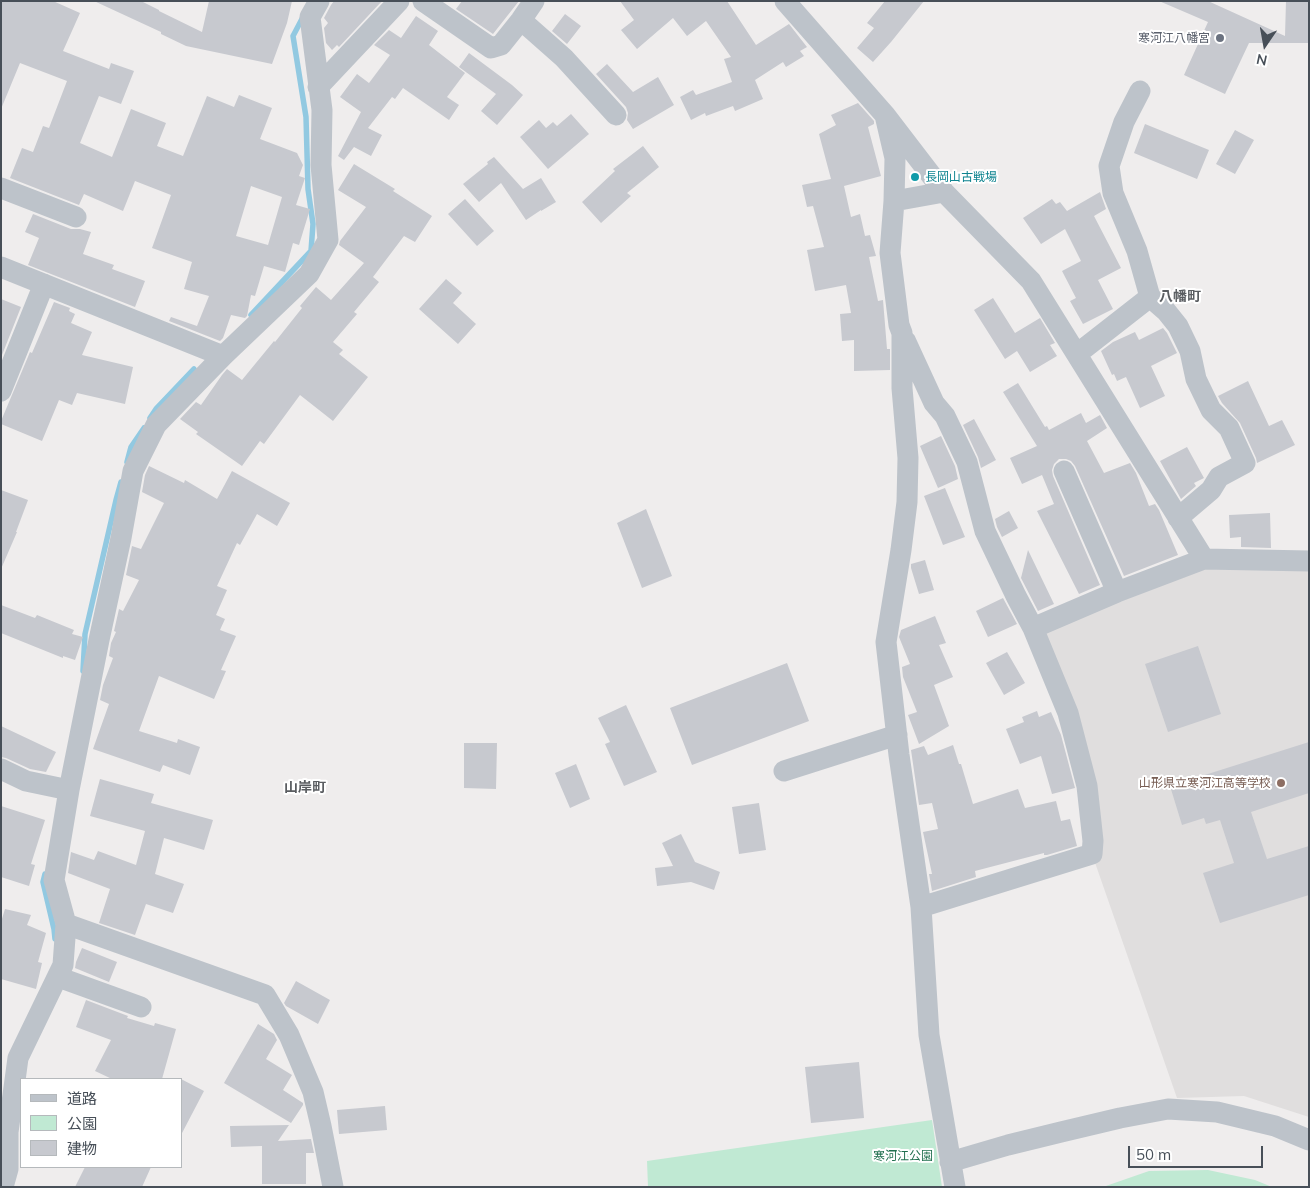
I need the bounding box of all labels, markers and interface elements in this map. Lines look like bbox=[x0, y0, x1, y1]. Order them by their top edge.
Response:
north arrow bbox=[1240, 20, 1290, 70]
place label: 寒河江八幡宮 bbox=[1138, 31, 1210, 45]
marker: 寒河江八幡宮 bbox=[1214, 32, 1226, 44]
text: N bbox=[1255, 50, 1269, 70]
place label: 長岡山古戦場 bbox=[925, 170, 997, 184]
marker: 長岡山古戦場 bbox=[909, 171, 921, 183]
district label: 八幡町 bbox=[1159, 289, 1201, 305]
place label: 山形県立寒河江高等学校 bbox=[1139, 776, 1271, 790]
marker: 山形県立寒河江高等学校 bbox=[1275, 777, 1287, 789]
district label: 山岸町 bbox=[284, 780, 326, 796]
legend bbox=[20, 1078, 182, 1168]
text: 道路 bbox=[67, 1089, 97, 1108]
text: 公園 bbox=[67, 1114, 97, 1133]
scale bar bbox=[1130, 1136, 1265, 1168]
text: 建物 bbox=[67, 1139, 97, 1158]
text: 50 m bbox=[1136, 1145, 1171, 1164]
park label: 寒河江公園 bbox=[873, 1149, 933, 1163]

